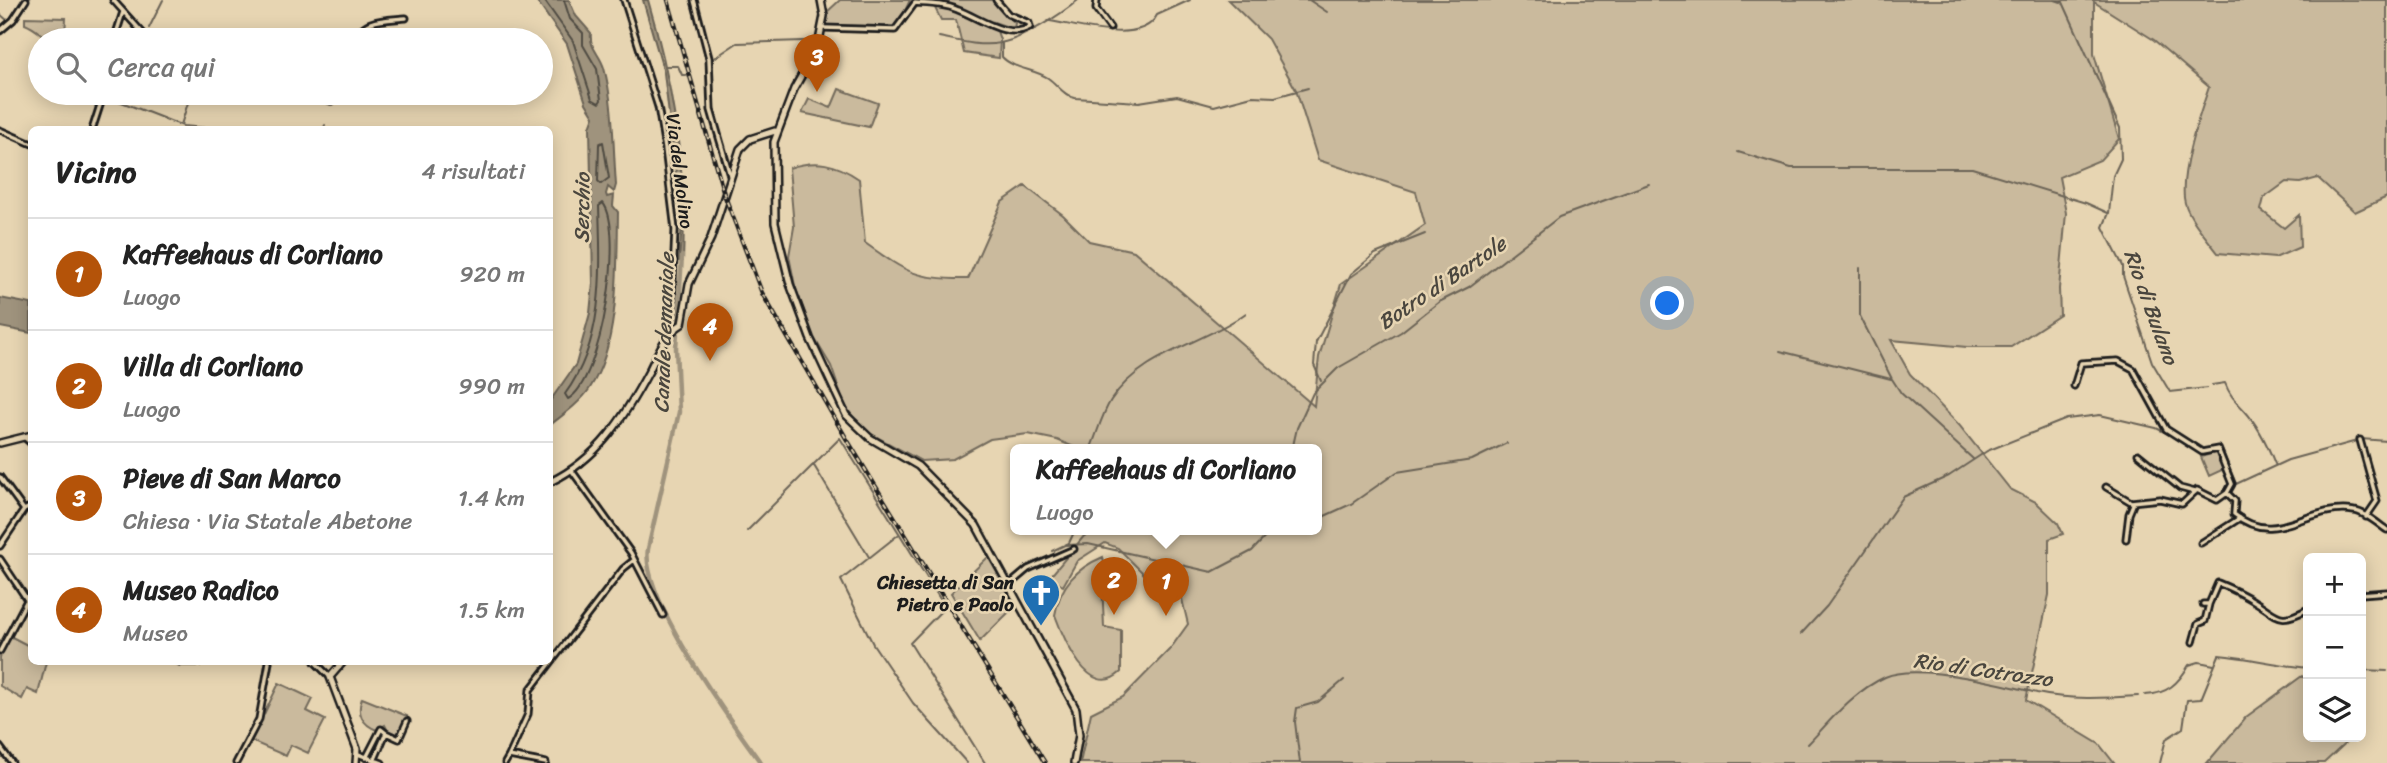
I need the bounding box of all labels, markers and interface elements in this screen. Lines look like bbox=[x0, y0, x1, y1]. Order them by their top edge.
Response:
search box bbox=[28, 28, 553, 105]
pin: 3 bbox=[794, 34, 840, 92]
text: Cerca qui bbox=[108, 44, 215, 90]
icon: search bbox=[52, 48, 90, 86]
street label: Via del Molino bbox=[657, 111, 703, 231]
text: Vicino bbox=[56, 145, 136, 199]
text: 4 risultati bbox=[421, 151, 525, 192]
water label: Serchio bbox=[562, 171, 602, 243]
water label: Botro di Bartole bbox=[1370, 225, 1516, 340]
text: Kaffeehaus di Corliano bbox=[123, 231, 383, 277]
water label: Rio di Bulano bbox=[2113, 244, 2190, 371]
water label: Canale demaniale bbox=[642, 250, 686, 414]
text: 1 bbox=[74, 254, 84, 295]
text: 920 m bbox=[459, 254, 525, 295]
text: Luogo bbox=[123, 277, 181, 318]
your location bbox=[1650, 286, 1684, 320]
pin: 4 bbox=[687, 303, 733, 361]
text: Villa di Corliano bbox=[123, 343, 303, 389]
text: 2 bbox=[72, 366, 86, 407]
text: 990 m bbox=[459, 366, 525, 407]
text: Luogo bbox=[123, 389, 181, 430]
popup bbox=[1010, 444, 1322, 535]
text: Kaffeehaus di Corliano bbox=[1036, 446, 1296, 492]
text: Pieve di San Marco bbox=[123, 455, 341, 501]
text: 3 bbox=[73, 478, 85, 519]
text: 1.4 km bbox=[458, 478, 525, 519]
text: Luogo bbox=[1036, 492, 1094, 533]
text: Chiesa · Via Statale Abetone bbox=[123, 501, 412, 542]
map controls bbox=[2303, 553, 2366, 742]
button: + bbox=[2303, 553, 2366, 616]
pin: 2 bbox=[1091, 557, 1137, 615]
pin: 1 bbox=[1143, 558, 1189, 616]
place label: Chiesetta di San Pietro e Paolo bbox=[876, 566, 1015, 621]
text: Museo Radico bbox=[123, 567, 279, 613]
church icon: Chiesetta di San Pietro e Paolo bbox=[1020, 572, 1062, 627]
text: 4 bbox=[72, 590, 86, 631]
text: 1.5 km bbox=[458, 590, 525, 631]
text: Museo bbox=[123, 613, 188, 654]
button: − bbox=[2303, 616, 2366, 679]
water label: Rio di Cotrozzo bbox=[1911, 641, 2056, 699]
button: layers bbox=[2303, 679, 2366, 742]

